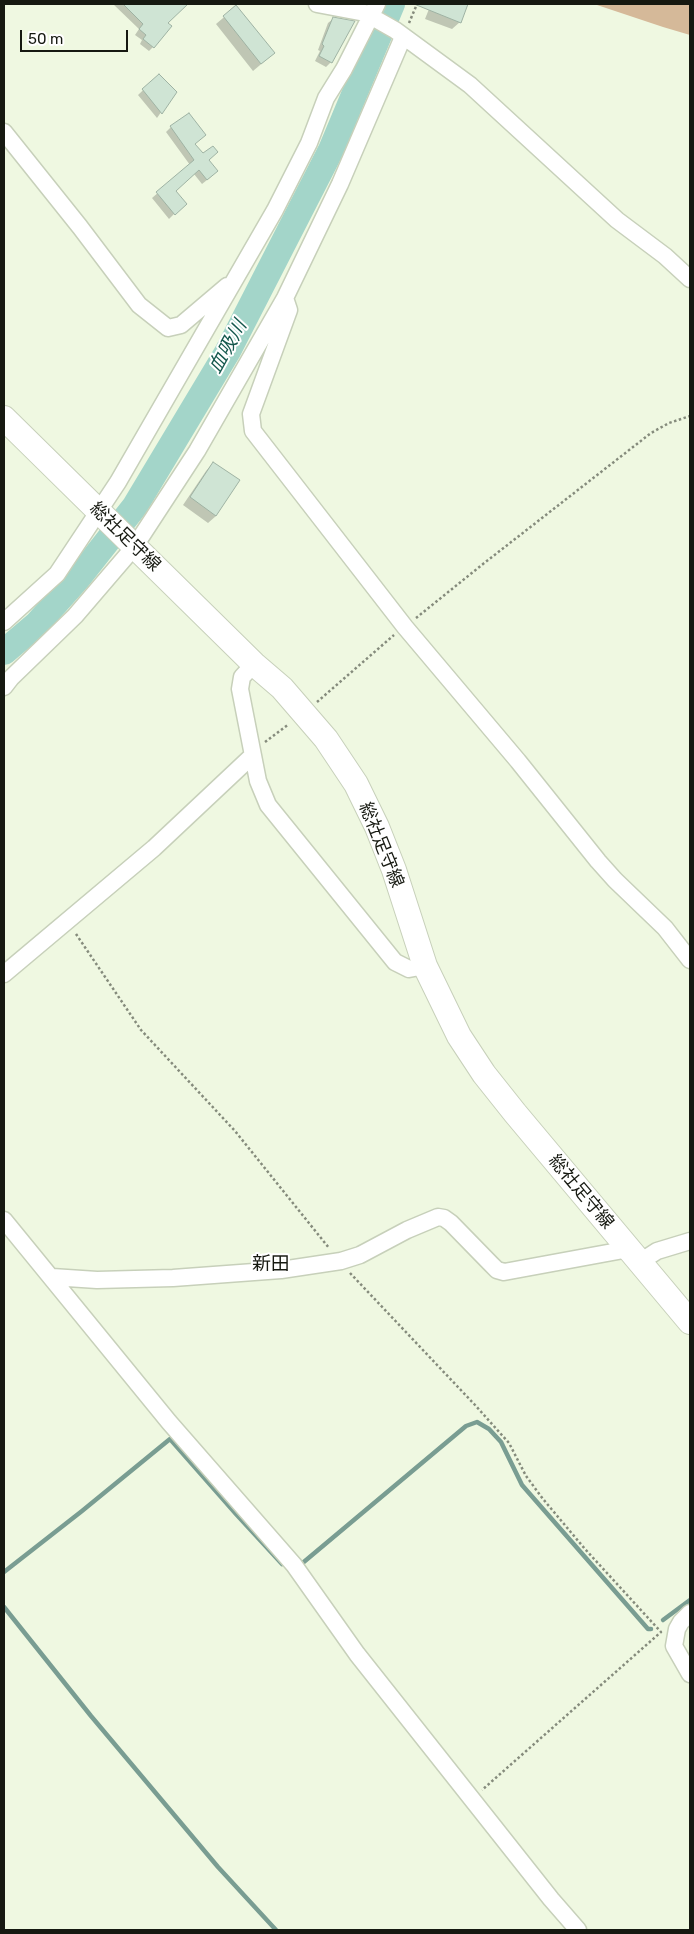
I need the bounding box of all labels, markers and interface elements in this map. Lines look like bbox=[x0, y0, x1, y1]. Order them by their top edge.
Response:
scale bar bbox=[22, 20, 130, 52]
text: 50 m bbox=[28, 30, 63, 48]
water label: 血吸川 bbox=[204, 317, 252, 377]
street label: 総社足守線 bbox=[85, 498, 165, 576]
street label: 総社足守線 bbox=[354, 799, 408, 891]
street label: 総社足守線 bbox=[544, 1151, 618, 1233]
district label: 新田 bbox=[252, 1254, 290, 1276]

